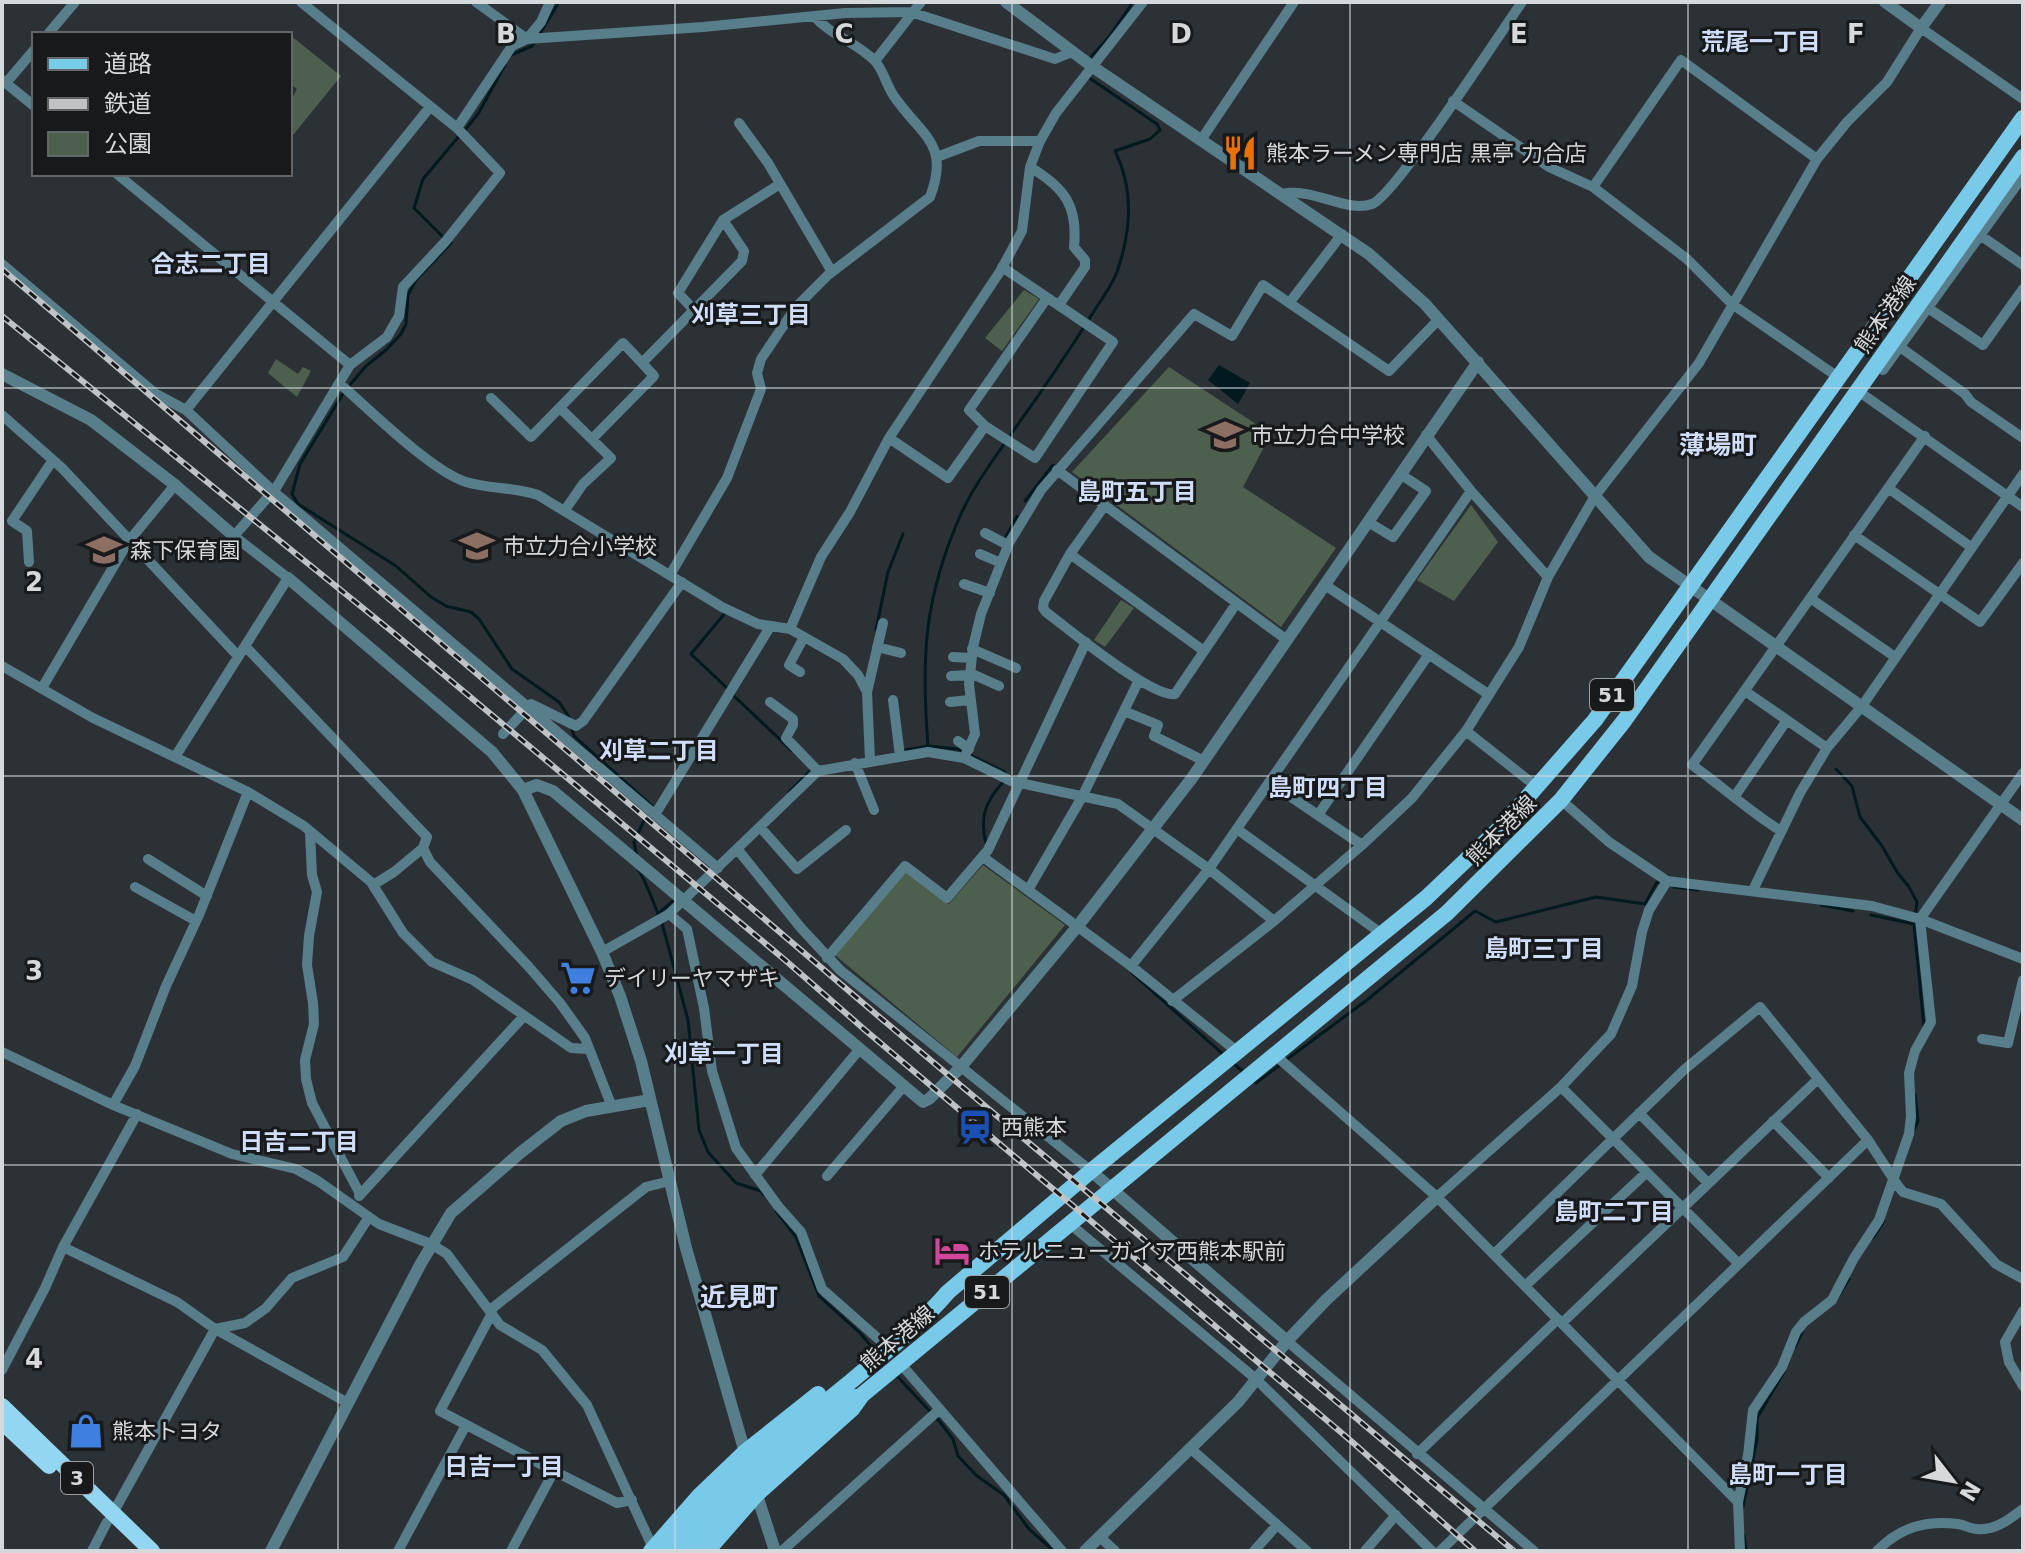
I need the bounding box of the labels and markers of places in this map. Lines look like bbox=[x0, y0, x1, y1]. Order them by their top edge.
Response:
restaurant icon: 熊本ラーメン専門店 黒亭 力合店 bbox=[1221, 134, 1259, 172]
place label: 熊本ラーメン専門店 黒亭 力合店 bbox=[1266, 141, 1587, 166]
school or university icon: 市立力合中学校 bbox=[1206, 416, 1244, 454]
place label: 市立力合中学校 bbox=[1251, 423, 1405, 448]
school or university icon: 市立力合小学校 bbox=[458, 527, 496, 565]
school or university icon: 森下保育園 bbox=[85, 531, 123, 569]
place label: 市立力合小学校 bbox=[503, 534, 657, 559]
place label: 森下保育園 bbox=[130, 538, 240, 563]
supermarket icon: デイリーヤマザキ bbox=[559, 959, 597, 997]
place label: デイリーヤマザキ bbox=[604, 966, 780, 991]
station icon: 西熊本 bbox=[956, 1108, 994, 1146]
place label: 西熊本 bbox=[1001, 1115, 1067, 1140]
hotel icon: ホテルニューガイア西熊本駅前 bbox=[933, 1232, 971, 1270]
place label: ホテルニューガイア西熊本駅前 bbox=[978, 1239, 1286, 1264]
shop icon: 熊本トヨタ bbox=[67, 1412, 105, 1450]
place label: 熊本トヨタ bbox=[112, 1419, 222, 1444]

